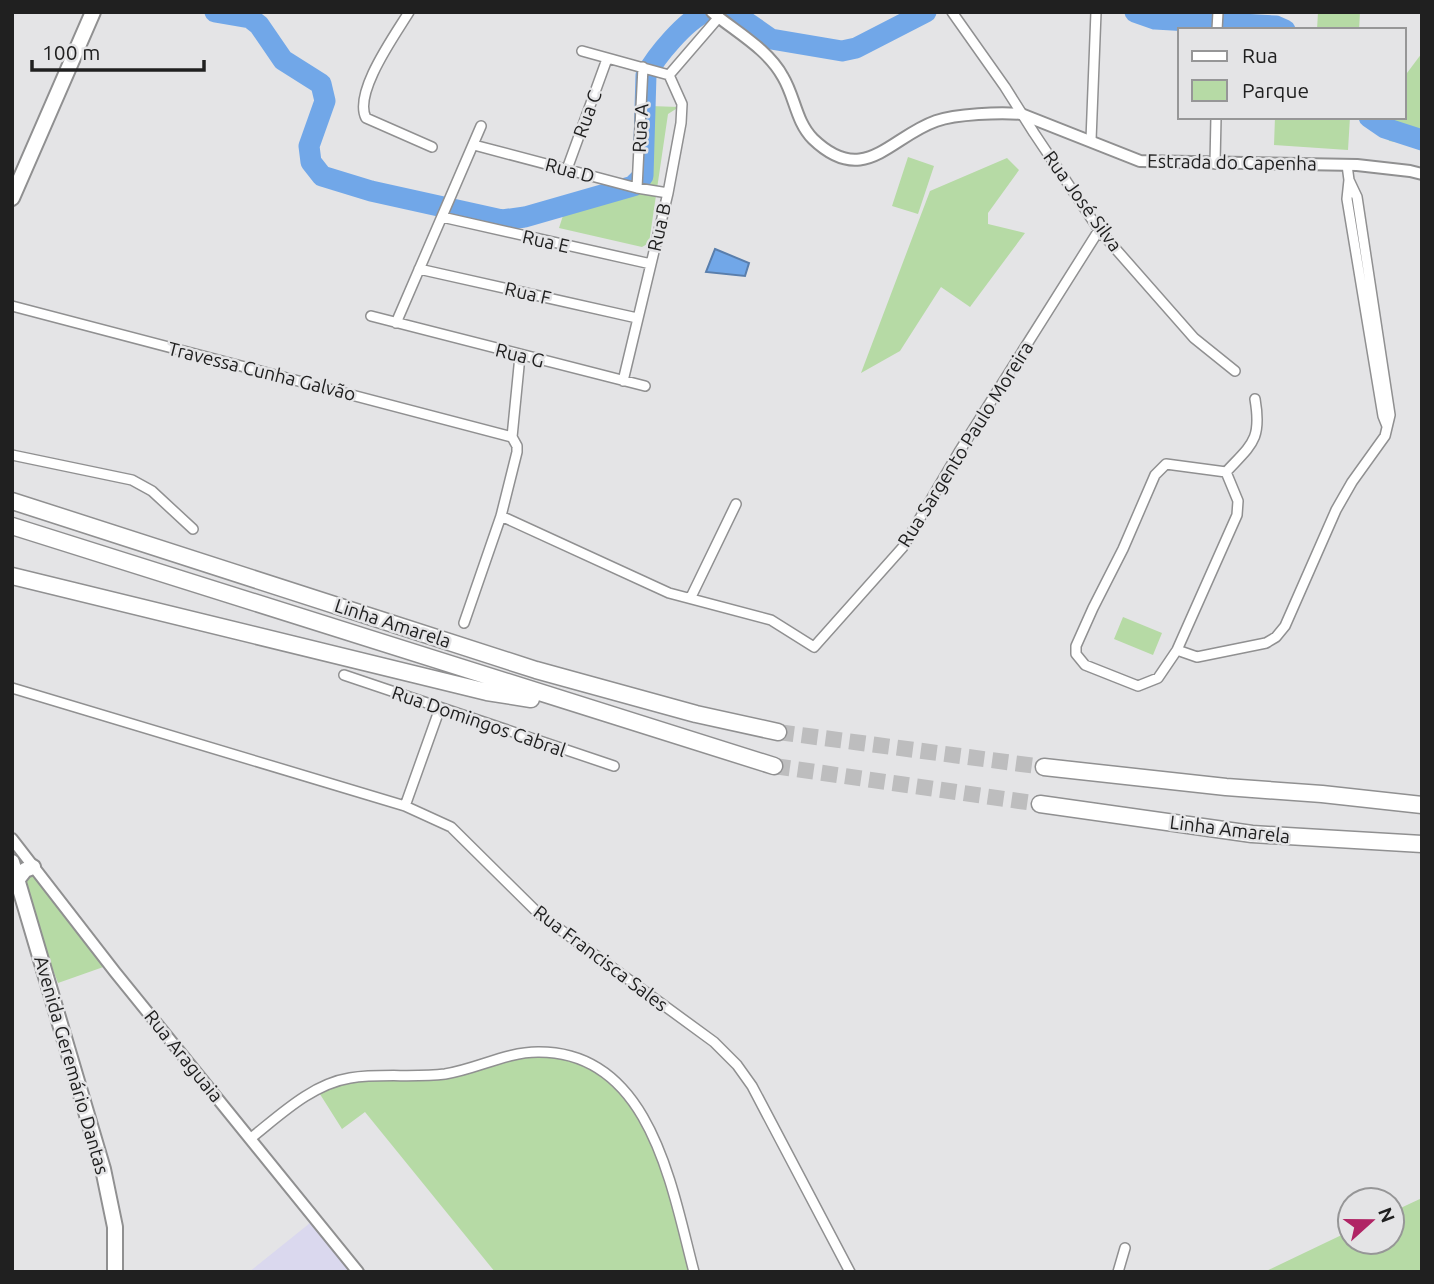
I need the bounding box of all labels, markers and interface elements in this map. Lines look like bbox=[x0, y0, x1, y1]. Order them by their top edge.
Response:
scale bar bbox=[32, 28, 203, 72]
legend bbox=[1178, 28, 1406, 119]
text: 100 m bbox=[42, 40, 100, 64]
text: Rua bbox=[1242, 43, 1278, 67]
text: Parque bbox=[1242, 78, 1309, 102]
street label: Rua C bbox=[568, 87, 606, 141]
street label: Rua A bbox=[628, 102, 652, 153]
street label: Rua José Silva bbox=[1039, 146, 1127, 256]
street label: Estrada do Capenha bbox=[1147, 150, 1317, 174]
street label: Rua D bbox=[543, 153, 597, 187]
street label: Rua B bbox=[643, 201, 675, 253]
street label: Rua E bbox=[520, 225, 572, 257]
street label: Rua F bbox=[503, 277, 553, 309]
street label: Travessa Cunha Galvão bbox=[166, 337, 358, 405]
street label: Rua Sargento Paulo Moreira bbox=[893, 337, 1037, 551]
street label: Rua G bbox=[493, 338, 547, 372]
street label: Linha Amarela bbox=[332, 594, 454, 652]
street label: Rua Domingos Cabral bbox=[389, 681, 569, 761]
street label: Linha Amarela bbox=[1169, 811, 1291, 847]
street label: Rua Francisca Sales bbox=[530, 900, 672, 1016]
street label: Avenida Geremário Dantas bbox=[30, 953, 114, 1177]
street label: Rua Araguaia bbox=[140, 1006, 228, 1106]
north arrow bbox=[1336, 1186, 1406, 1256]
text: N bbox=[1374, 1204, 1400, 1225]

